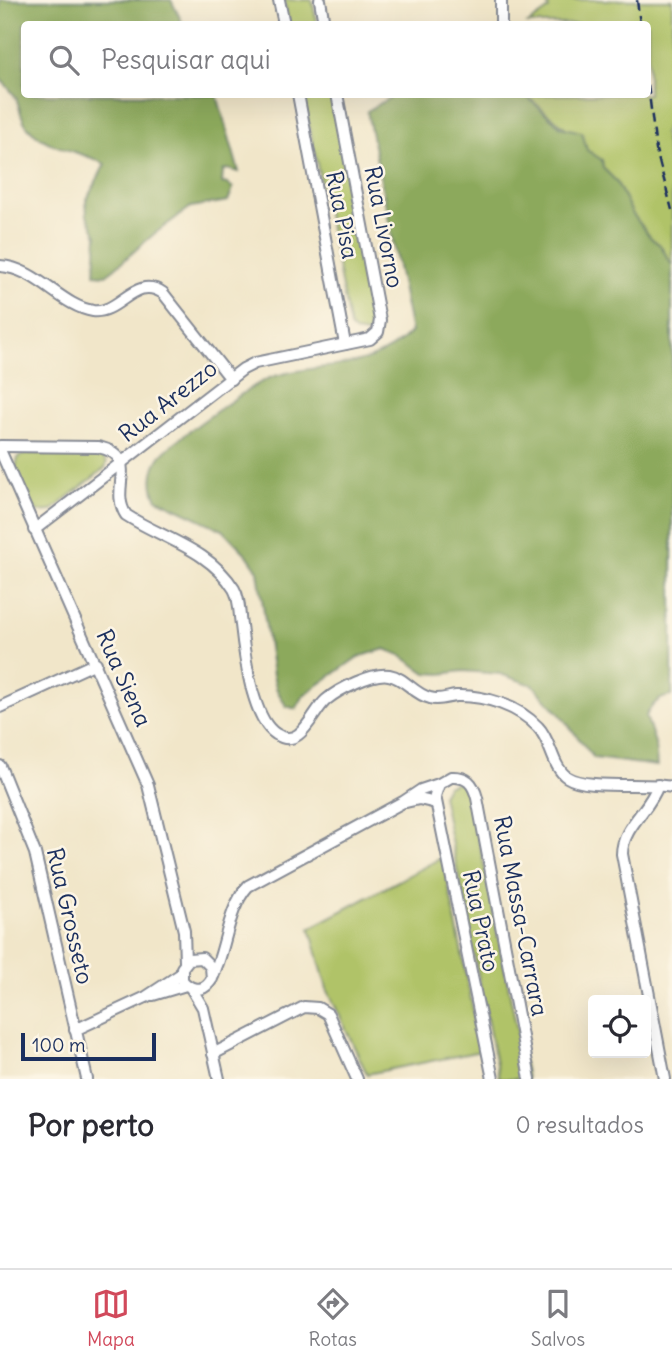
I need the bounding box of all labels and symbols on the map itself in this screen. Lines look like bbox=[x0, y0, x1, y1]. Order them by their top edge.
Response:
street label: Rua Livorno bbox=[358, 163, 411, 290]
street label: Rua Pisa bbox=[320, 168, 365, 261]
street label: Rua Arezzo bbox=[113, 353, 223, 448]
street label: Rua Siena bbox=[90, 625, 159, 731]
street label: Rua Massa-Carrara bbox=[488, 813, 555, 1019]
street label: Rua Grosseto bbox=[41, 845, 100, 987]
street label: Rua Prato bbox=[457, 867, 506, 974]
scale bar bbox=[21, 1030, 156, 1062]

